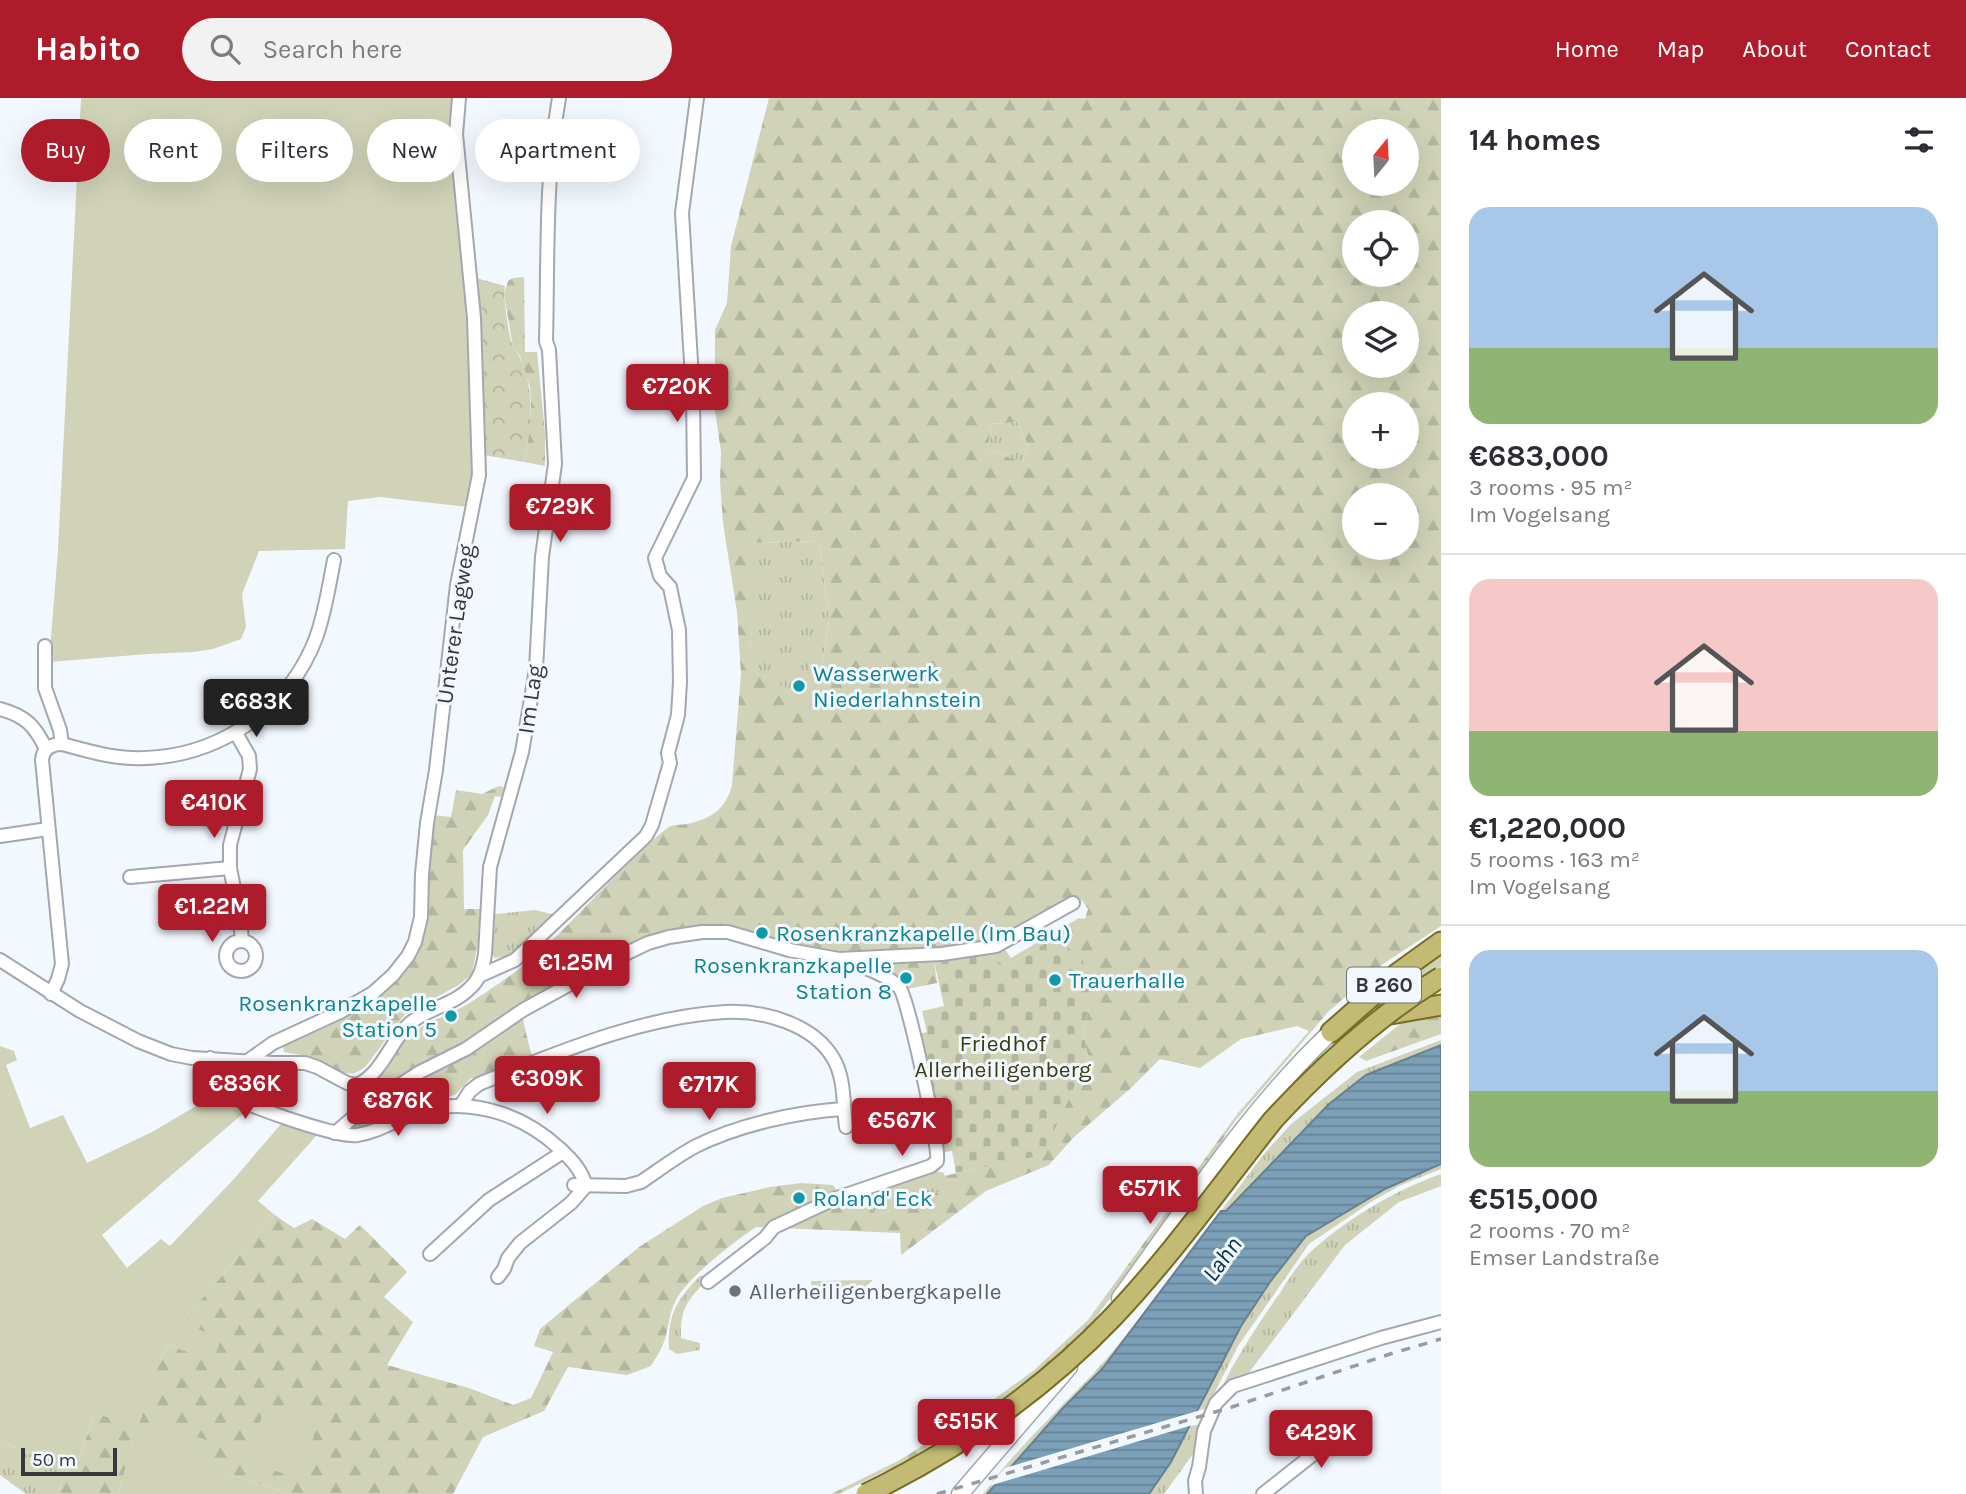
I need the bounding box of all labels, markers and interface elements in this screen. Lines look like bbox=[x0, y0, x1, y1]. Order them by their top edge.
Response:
search box bbox=[182, 18, 672, 81]
text: Habito bbox=[35, 30, 140, 68]
icon: search bbox=[206, 30, 244, 68]
text: Search here bbox=[262, 34, 402, 65]
text: Home bbox=[1555, 35, 1619, 63]
text: Map bbox=[1657, 35, 1704, 63]
text: About bbox=[1742, 35, 1807, 63]
text: Contact bbox=[1845, 35, 1931, 63]
chip: Buy bbox=[21, 119, 110, 182]
chip: Rent bbox=[124, 119, 222, 182]
chip: Filters bbox=[236, 119, 353, 182]
chip: New bbox=[367, 119, 461, 182]
chip: Apartment bbox=[475, 119, 640, 182]
north arrow bbox=[1342, 119, 1419, 196]
map controls bbox=[1342, 119, 1419, 560]
icon: filters bbox=[1900, 121, 1938, 159]
text: 14 homes bbox=[1469, 122, 1601, 158]
button: locate bbox=[1342, 210, 1419, 287]
icon: home bbox=[1641, 253, 1767, 379]
button: layers bbox=[1342, 301, 1419, 378]
pin: €720K bbox=[628, 364, 726, 424]
text: €720K bbox=[642, 373, 712, 400]
button: + bbox=[1342, 392, 1419, 469]
text: €683,000 bbox=[1469, 438, 1609, 474]
text: 3 rooms · 95 m² bbox=[1469, 474, 1633, 501]
button: − bbox=[1342, 483, 1419, 560]
pin: €729K bbox=[511, 484, 609, 544]
text: €729K bbox=[526, 493, 595, 520]
text: Im Vogelsang bbox=[1469, 501, 1610, 528]
street label: Unterer Lagweg bbox=[431, 542, 480, 706]
icon: home bbox=[1641, 625, 1767, 751]
place label: Wasserwerk Niederlahnstein bbox=[813, 660, 981, 713]
street label: Im Lag bbox=[512, 663, 549, 736]
marker: Wasserwerk Niederlahnstein bbox=[791, 678, 807, 694]
pin: €683K bbox=[207, 680, 305, 739]
text: €683K bbox=[220, 688, 292, 715]
pin: €410K bbox=[165, 780, 263, 840]
text: €410K bbox=[181, 789, 247, 816]
text: €1,220,000 bbox=[1469, 810, 1626, 846]
text: 5 rooms · 163 m² bbox=[1469, 846, 1640, 873]
text: Im Vogelsang bbox=[1469, 873, 1610, 900]
pin: €1.22M bbox=[155, 884, 269, 944]
text: €1.22M bbox=[174, 893, 250, 920]
place label: Rosenkranzkapelle (Im Bau) bbox=[776, 920, 1071, 947]
marker: Rosenkranzkapelle (Im Bau) bbox=[754, 925, 770, 941]
pin: €1.25M bbox=[519, 940, 633, 1000]
text: €1.25M bbox=[538, 949, 614, 976]
place label: Rosenkranzkapelle Station 8 bbox=[693, 952, 892, 1005]
place label: Trauerhalle bbox=[1069, 967, 1185, 994]
road number: B 260 bbox=[1347, 968, 1421, 1002]
marker: Rosenkranzkapelle Station 8 bbox=[898, 970, 914, 986]
marker: Trauerhalle bbox=[1047, 972, 1063, 988]
place label: Rosenkranzkapelle Station 5 bbox=[238, 990, 437, 1043]
icon: home bbox=[1641, 996, 1767, 1122]
marker: Rosenkranzkapelle Station 5 bbox=[443, 1008, 459, 1024]
park label: Friedhof Allerheiligenberg bbox=[914, 1030, 1092, 1083]
pin: €309K bbox=[498, 1056, 596, 1116]
pin: €836K bbox=[196, 1062, 294, 1121]
pin: €717K bbox=[660, 1062, 758, 1122]
text: €309K bbox=[511, 1065, 583, 1092]
text: €836K bbox=[209, 1070, 281, 1097]
text: €717K bbox=[679, 1071, 739, 1098]
pin: €876K bbox=[349, 1079, 447, 1138]
text: €876K bbox=[363, 1087, 433, 1114]
pin: €567K bbox=[853, 1098, 951, 1158]
text: €567K bbox=[868, 1107, 936, 1134]
pin: €571K bbox=[1101, 1166, 1199, 1226]
text: €571K bbox=[1119, 1175, 1181, 1202]
text: €515,000 bbox=[1469, 1181, 1598, 1217]
place label: Roland' Eck bbox=[813, 1185, 933, 1212]
marker: Roland' Eck bbox=[791, 1190, 807, 1206]
text: 2 rooms · 70 m² bbox=[1469, 1217, 1631, 1244]
water label: Lahn bbox=[1196, 1231, 1248, 1287]
text: Emser Landstraße bbox=[1469, 1244, 1660, 1271]
place label: Allerheiligenbergkapelle bbox=[749, 1278, 1002, 1305]
marker: Allerheiligenbergkapelle bbox=[727, 1283, 743, 1299]
pin: €515K bbox=[917, 1400, 1015, 1459]
text: €515K bbox=[934, 1408, 998, 1435]
pin: €429K bbox=[1272, 1410, 1370, 1470]
text: €429K bbox=[1285, 1419, 1357, 1446]
scale bar bbox=[21, 1445, 117, 1477]
text: 50 m bbox=[32, 1449, 76, 1471]

